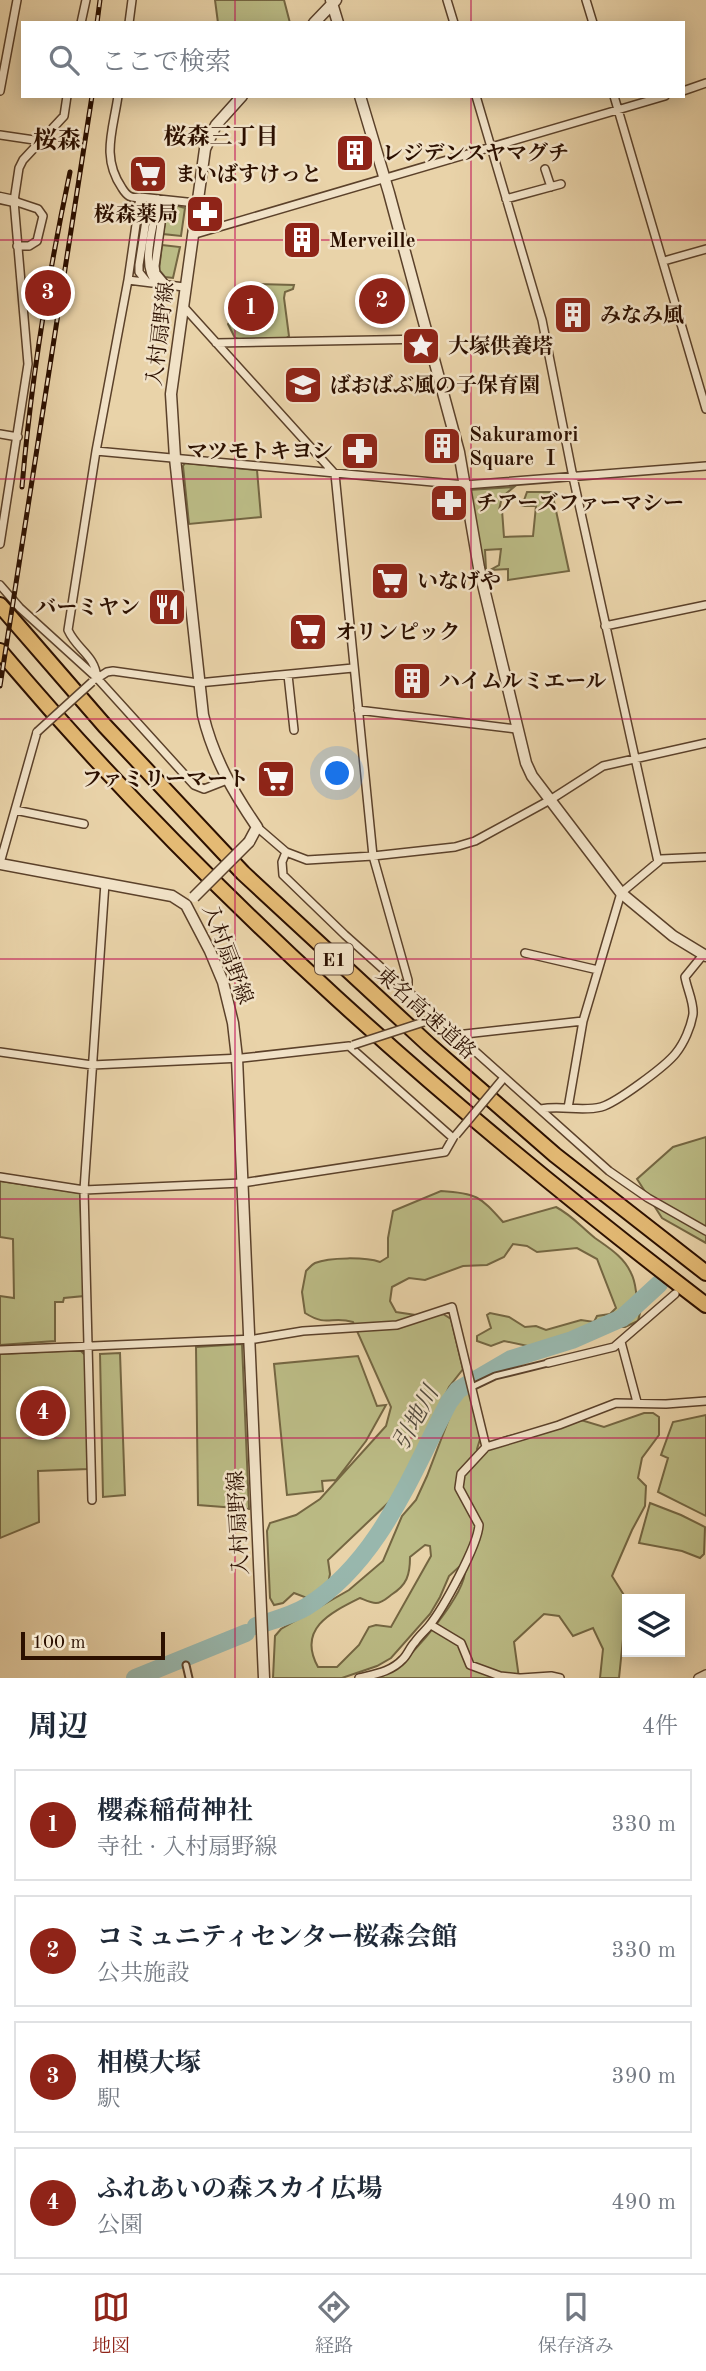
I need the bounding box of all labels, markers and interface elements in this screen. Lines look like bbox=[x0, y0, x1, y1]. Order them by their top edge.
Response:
search box bbox=[21, 21, 685, 98]
icon: search bbox=[45, 41, 83, 79]
text: ここで検索 bbox=[101, 50, 231, 76]
district label: 桜森三丁目 bbox=[164, 124, 279, 149]
district label: 桜森 bbox=[33, 127, 81, 154]
building icon: レジデンスヤマグチ bbox=[334, 132, 376, 174]
place label: レジデンスヤマグチ bbox=[382, 142, 569, 165]
supermarket icon: まいばすけっと bbox=[127, 153, 169, 195]
place label: まいばすけっと bbox=[175, 163, 322, 186]
pharmacy icon: 桜森薬局 bbox=[184, 193, 226, 235]
place label: 桜森薬局 bbox=[94, 203, 178, 226]
building icon: Merveille bbox=[281, 219, 323, 261]
place label: Merveille bbox=[329, 231, 416, 252]
pin: 3 bbox=[25, 267, 71, 319]
pin: 2 bbox=[359, 275, 405, 327]
street label: 入村扇野線 bbox=[143, 281, 178, 388]
pin: 1 bbox=[228, 282, 274, 334]
building icon: みなみ風 bbox=[552, 294, 594, 336]
place label: みなみ風 bbox=[600, 304, 684, 327]
place icon: 大塚供養塔 bbox=[400, 325, 442, 367]
place label: 大塚供養塔 bbox=[448, 334, 553, 358]
school or university icon: ばおばぶ風の子保育園 bbox=[282, 364, 324, 406]
place label: ばおばぶ風の子保育園 bbox=[330, 374, 540, 397]
building icon: Sakuramori Square Ⅰ bbox=[421, 425, 463, 467]
place label: Sakuramori Square Ⅰ bbox=[469, 425, 579, 470]
pharmacy icon: マツモトキヨシ bbox=[339, 430, 381, 472]
place label: マツモトキヨシ bbox=[187, 441, 333, 463]
pharmacy icon: チアーズファーマシー bbox=[428, 482, 470, 524]
place label: チアーズファーマシー bbox=[476, 492, 684, 515]
supermarket icon: いなげや bbox=[369, 560, 411, 602]
place label: いなげや bbox=[417, 570, 501, 593]
restaurant icon: バーミヤン bbox=[146, 586, 188, 628]
place label: バーミヤン bbox=[35, 597, 140, 619]
supermarket icon: オリンピック bbox=[287, 611, 329, 653]
place label: オリンピック bbox=[335, 622, 460, 644]
building icon: ハイムルミエール bbox=[391, 660, 433, 702]
place label: ハイムルミエール bbox=[439, 671, 607, 693]
your location bbox=[320, 756, 354, 790]
supermarket icon: ファミリーマート bbox=[255, 758, 297, 800]
place label: ファミリーマート bbox=[81, 769, 249, 791]
street label: 入村扇野線 bbox=[198, 901, 257, 1007]
road number: E1 bbox=[315, 944, 353, 974]
street label: 東名高速道路 bbox=[371, 963, 480, 1064]
water label: 引地川 bbox=[388, 1379, 445, 1454]
pin: 4 bbox=[20, 1387, 66, 1439]
street label: 入村扇野線 bbox=[224, 1470, 253, 1576]
map controls bbox=[622, 1594, 685, 1657]
button: layers bbox=[622, 1594, 685, 1657]
scale bar bbox=[21, 1629, 164, 1661]
text: 100 m bbox=[32, 1634, 85, 1653]
text: 周辺 bbox=[28, 1713, 88, 1743]
text: 4件 bbox=[642, 1715, 678, 1738]
text: 櫻森稲荷神社 bbox=[97, 1799, 253, 1825]
text: 1 bbox=[46, 1813, 60, 1836]
text: 330 m bbox=[611, 1813, 676, 1836]
text: 寺社 · 入村扇野線 bbox=[97, 1836, 277, 1859]
text: コミュニティセンター桜森会館 bbox=[97, 1925, 457, 1951]
text: 2 bbox=[46, 1939, 60, 1962]
text: 330 m bbox=[611, 1939, 676, 1962]
text: 公共施設 bbox=[97, 1962, 189, 1985]
text: 相模大塚 bbox=[97, 2051, 201, 2077]
text: 3 bbox=[46, 2065, 60, 2088]
text: 390 m bbox=[611, 2065, 676, 2088]
text: 駅 bbox=[97, 2088, 120, 2111]
text: ふれあいの森スカイ広場 bbox=[97, 2177, 382, 2203]
text: 4 bbox=[46, 2191, 60, 2214]
text: 490 m bbox=[611, 2191, 676, 2214]
text: 公園 bbox=[97, 2214, 143, 2237]
tab: 地図 bbox=[92, 2288, 130, 2359]
tab: 経路 bbox=[315, 2288, 353, 2359]
tab: 保存済み bbox=[538, 2288, 614, 2359]

